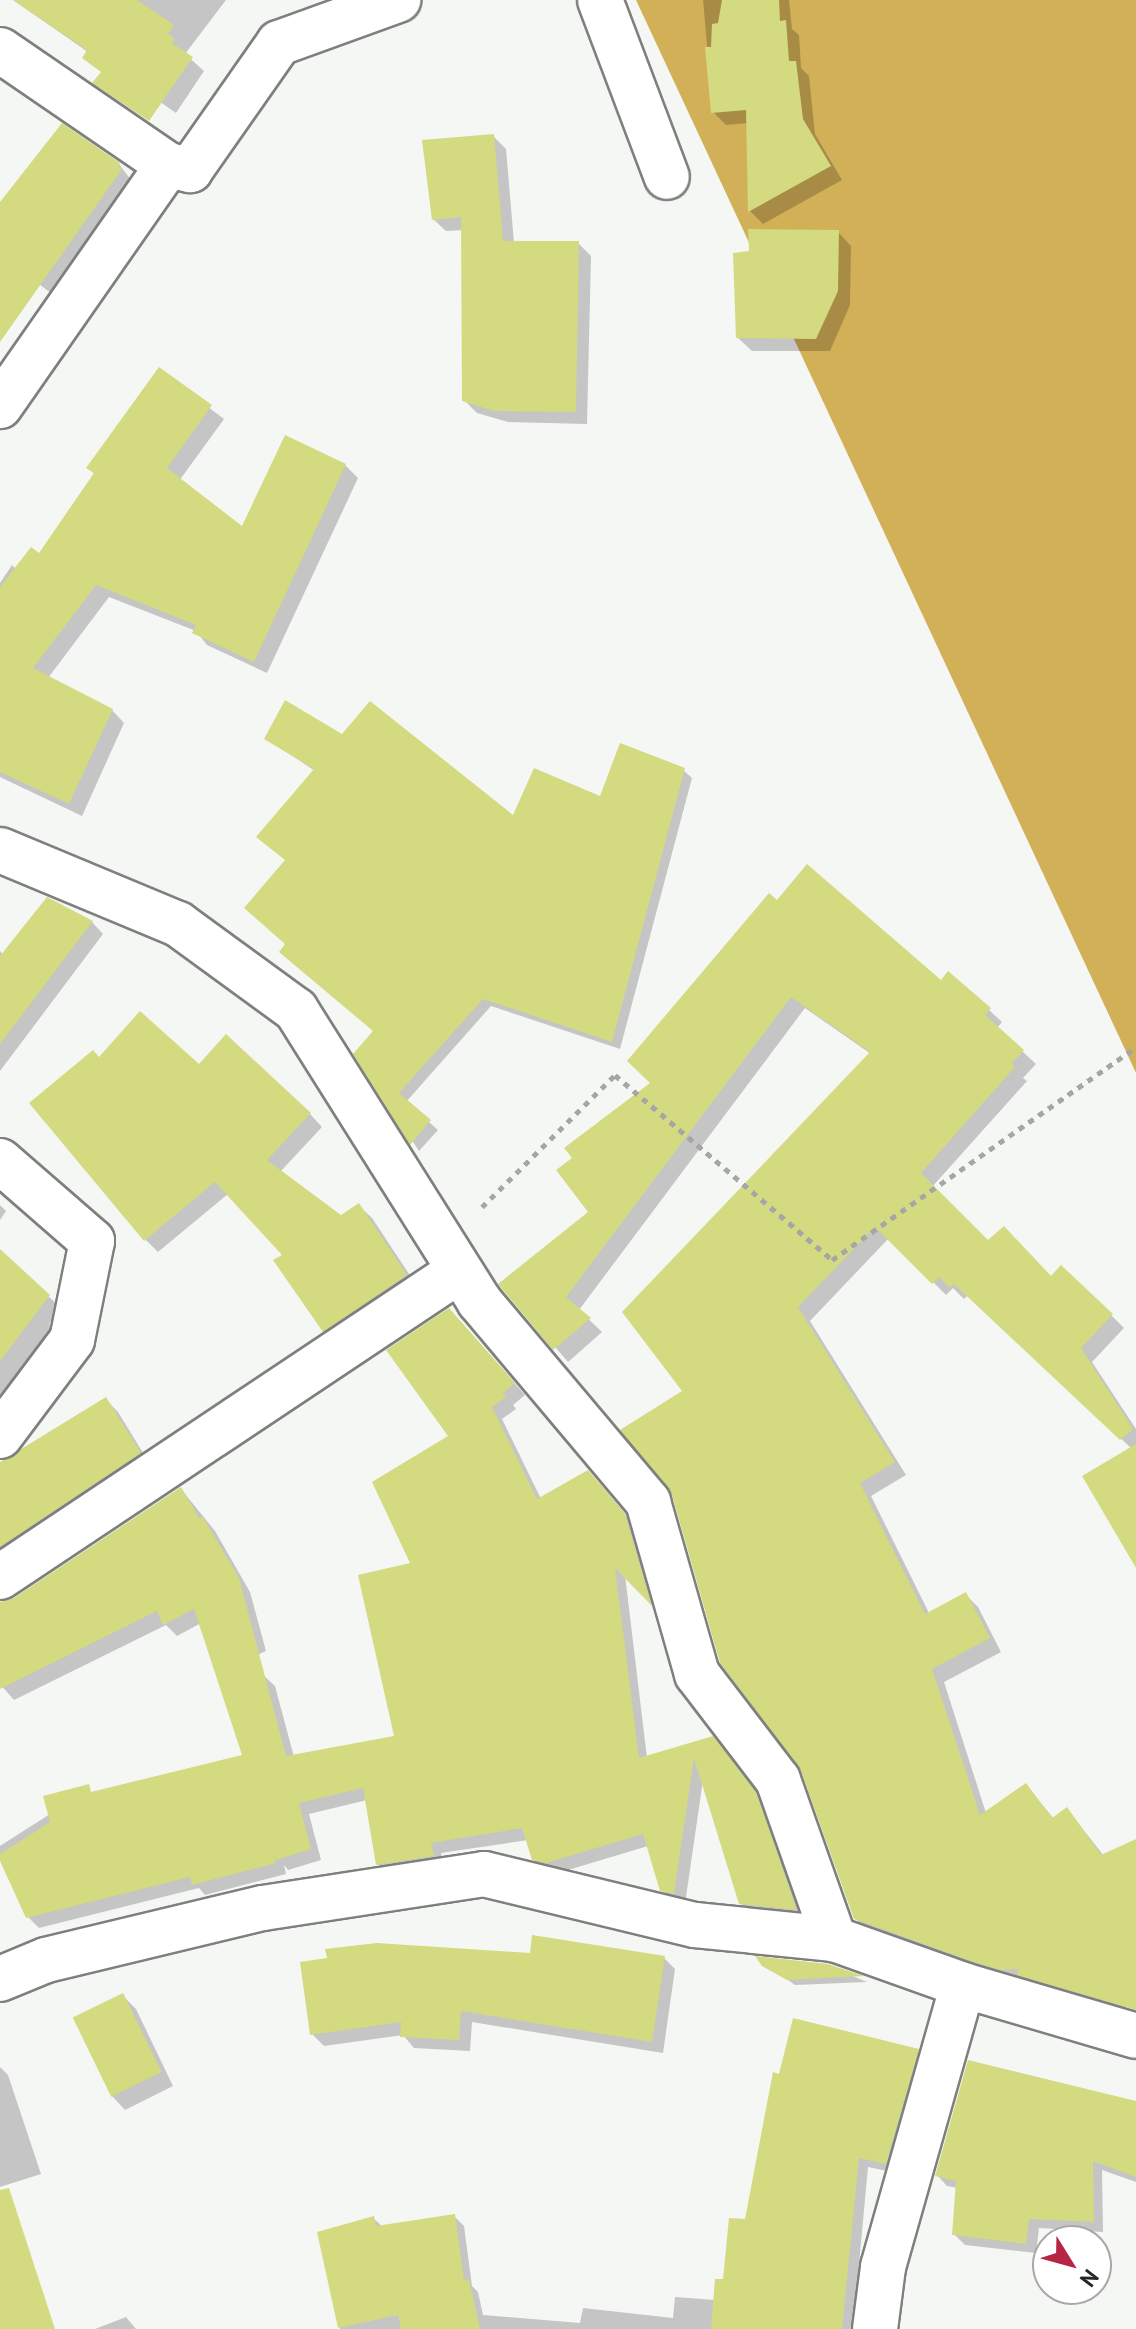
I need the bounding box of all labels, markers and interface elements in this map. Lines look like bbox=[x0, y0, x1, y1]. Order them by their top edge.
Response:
north arrow bbox=[1032, 2225, 1112, 2305]
text: N bbox=[1074, 2264, 1105, 2292]

